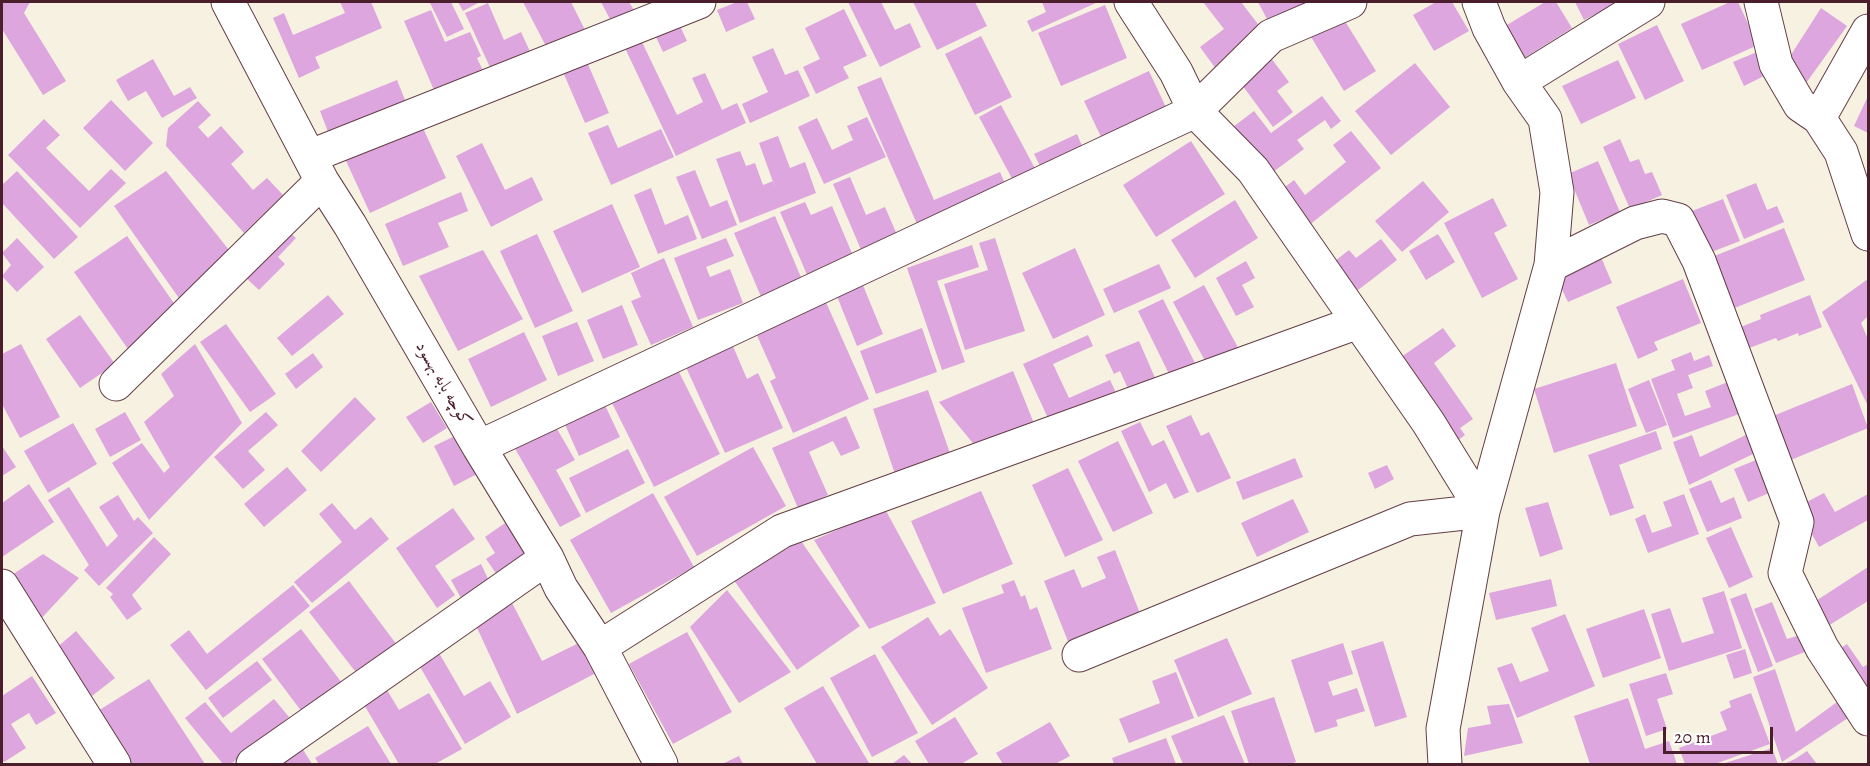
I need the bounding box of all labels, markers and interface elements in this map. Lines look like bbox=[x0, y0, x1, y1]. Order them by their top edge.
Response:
street label: کوچه بابه بهسود bbox=[410, 338, 476, 430]
scale bar bbox=[1666, 715, 1776, 753]
text: 20 m bbox=[1674, 725, 1711, 749]

